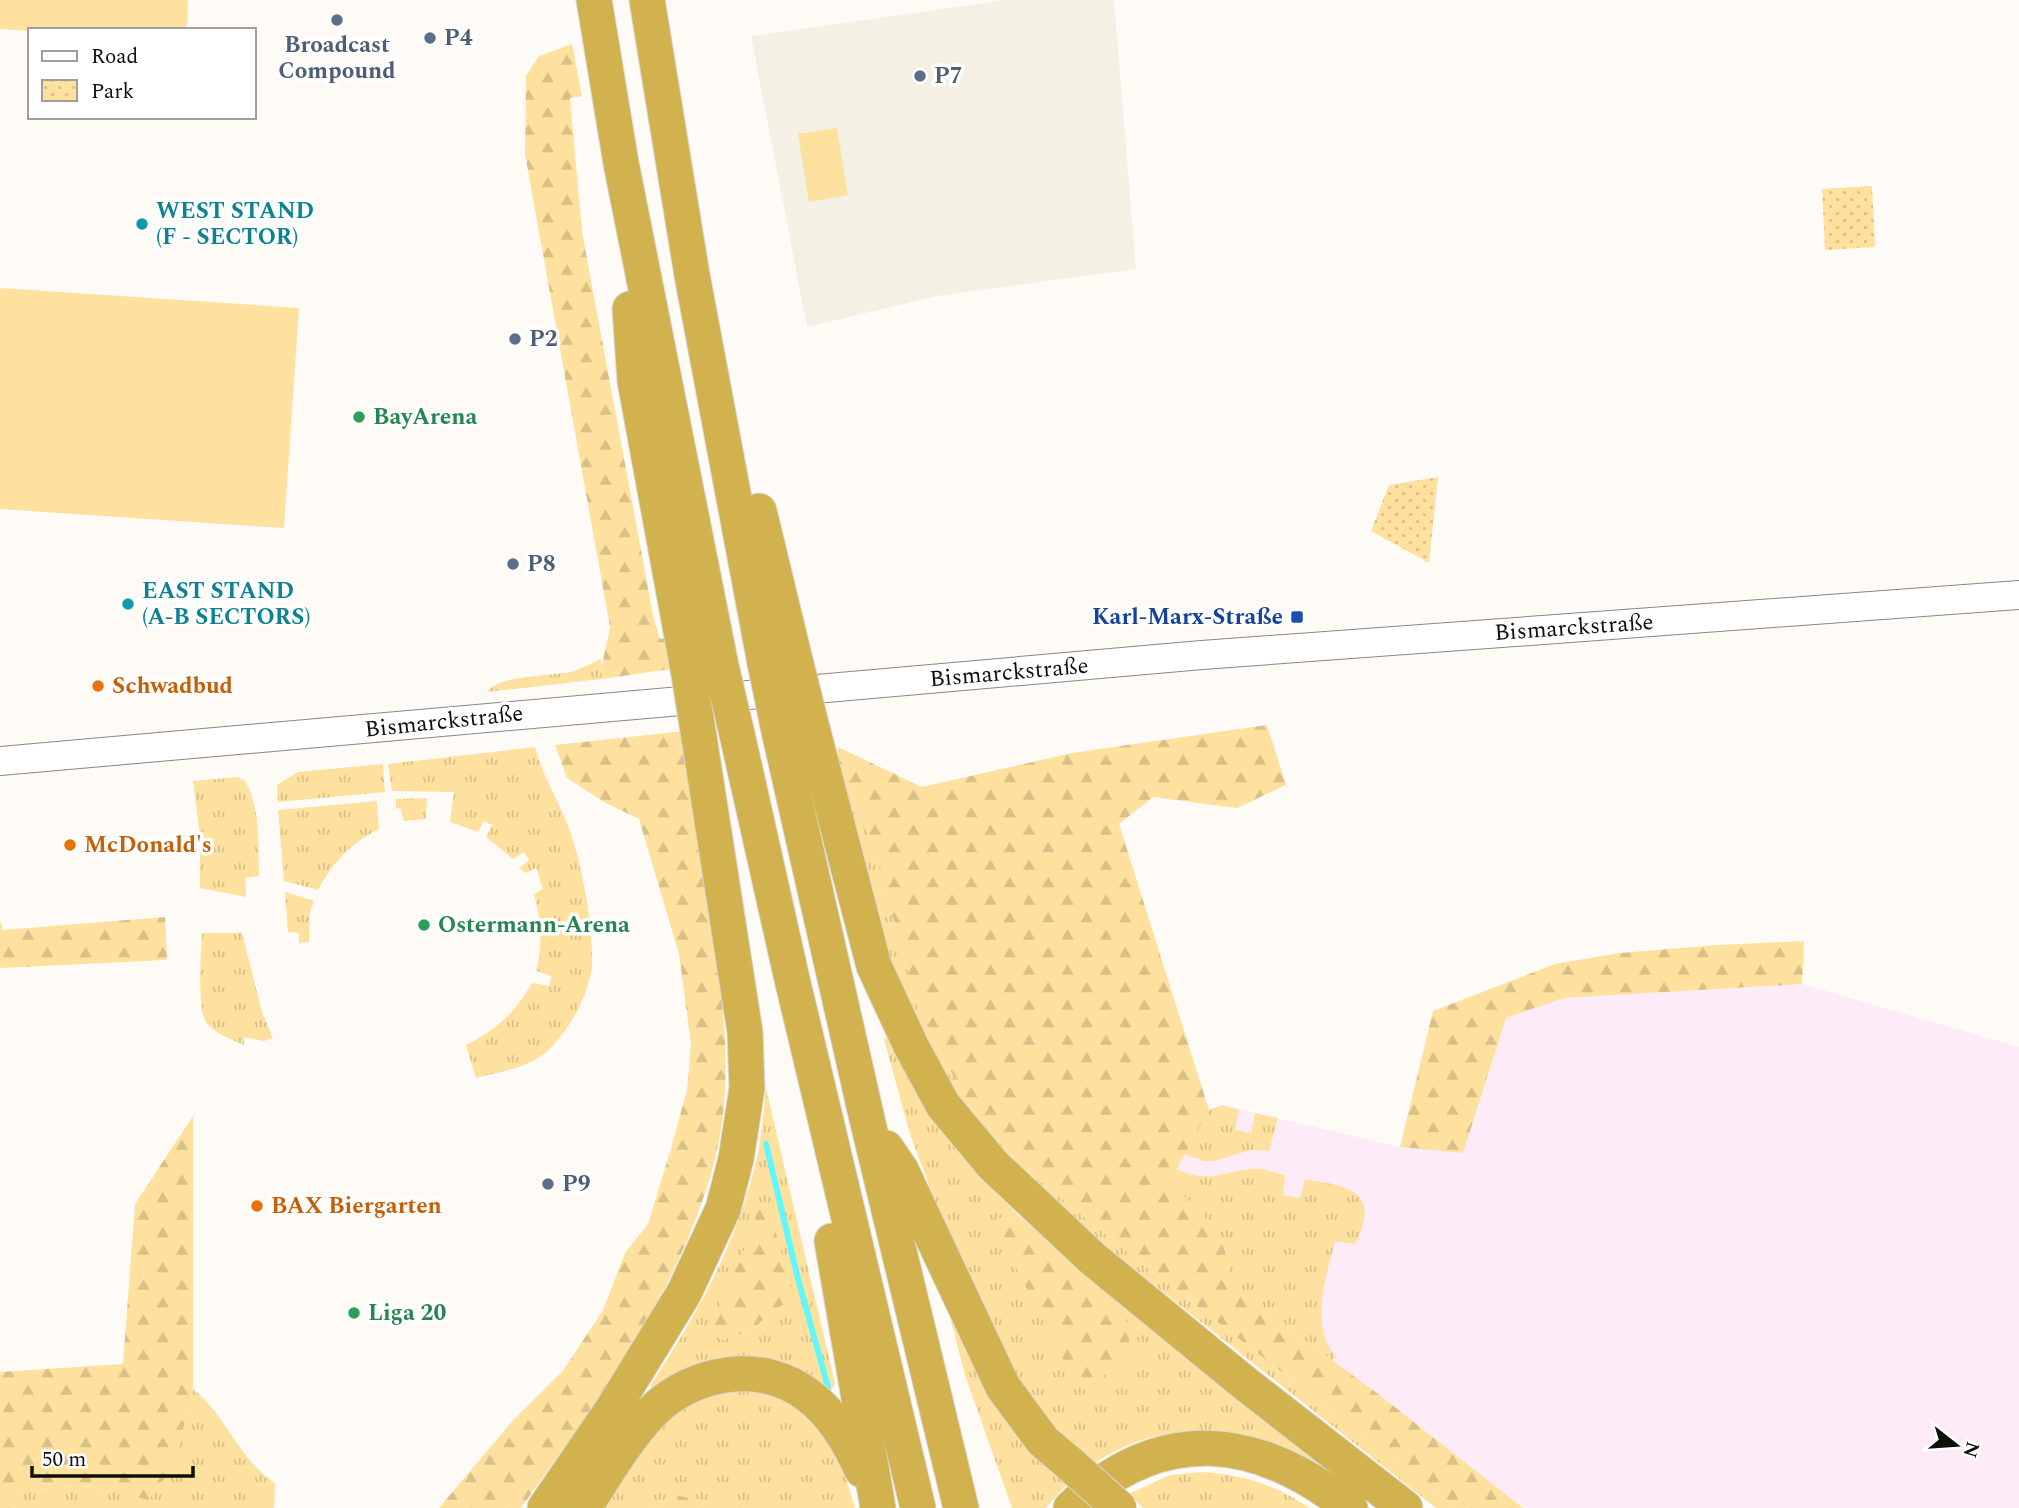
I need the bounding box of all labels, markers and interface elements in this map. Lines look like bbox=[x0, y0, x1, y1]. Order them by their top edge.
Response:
marker: Broadcast Compound bbox=[329, 12, 345, 28]
place label: P4 bbox=[444, 21, 473, 56]
legend bbox=[28, 28, 256, 119]
place label: Broadcast Compound bbox=[278, 28, 396, 89]
marker: P4 bbox=[422, 30, 438, 46]
text: Road bbox=[91, 41, 138, 73]
place label: P7 bbox=[934, 59, 963, 94]
marker: P7 bbox=[912, 68, 928, 84]
text: Park bbox=[91, 76, 135, 108]
place label: WEST STAND (F - SECTOR) bbox=[156, 194, 314, 255]
marker: WEST STAND (F - SECTOR) bbox=[134, 216, 150, 232]
place label: P2 bbox=[529, 322, 558, 357]
marker: P2 bbox=[507, 331, 523, 347]
place label: BayArena bbox=[373, 400, 477, 435]
marker: BayArena bbox=[351, 409, 367, 425]
place label: P8 bbox=[527, 547, 556, 582]
marker: P8 bbox=[505, 556, 521, 572]
place label: EAST STAND (A-B SECTORS) bbox=[142, 574, 310, 635]
marker: EAST STAND (A-B SECTORS) bbox=[120, 596, 136, 612]
place label: Karl-Marx-Straße bbox=[1092, 600, 1283, 635]
street label: Bismarckstraße bbox=[1493, 605, 1655, 651]
marker: Karl-Marx-Straße bbox=[1289, 609, 1305, 625]
street label: Bismarckstraße bbox=[928, 649, 1090, 697]
place label: Schwadbud bbox=[112, 669, 233, 704]
marker: Schwadbud bbox=[90, 678, 106, 694]
street label: Bismarckstraße bbox=[363, 696, 525, 748]
place label: McDonald's bbox=[84, 828, 212, 863]
marker: McDonald's bbox=[62, 837, 78, 853]
place label: Ostermann-Arena bbox=[438, 908, 630, 943]
marker: Ostermann-Arena bbox=[416, 917, 432, 933]
place label: P9 bbox=[562, 1167, 591, 1202]
marker: P9 bbox=[540, 1176, 556, 1192]
place label: BAX Biergarten bbox=[271, 1189, 442, 1224]
marker: BAX Biergarten bbox=[249, 1198, 265, 1214]
place label: Liga 20 bbox=[368, 1296, 446, 1331]
marker: Liga 20 bbox=[346, 1305, 362, 1321]
north arrow bbox=[1921, 1410, 1991, 1480]
scale bar bbox=[32, 1434, 192, 1478]
text: N bbox=[1955, 1438, 1987, 1461]
text: 50 m bbox=[42, 1444, 86, 1476]

